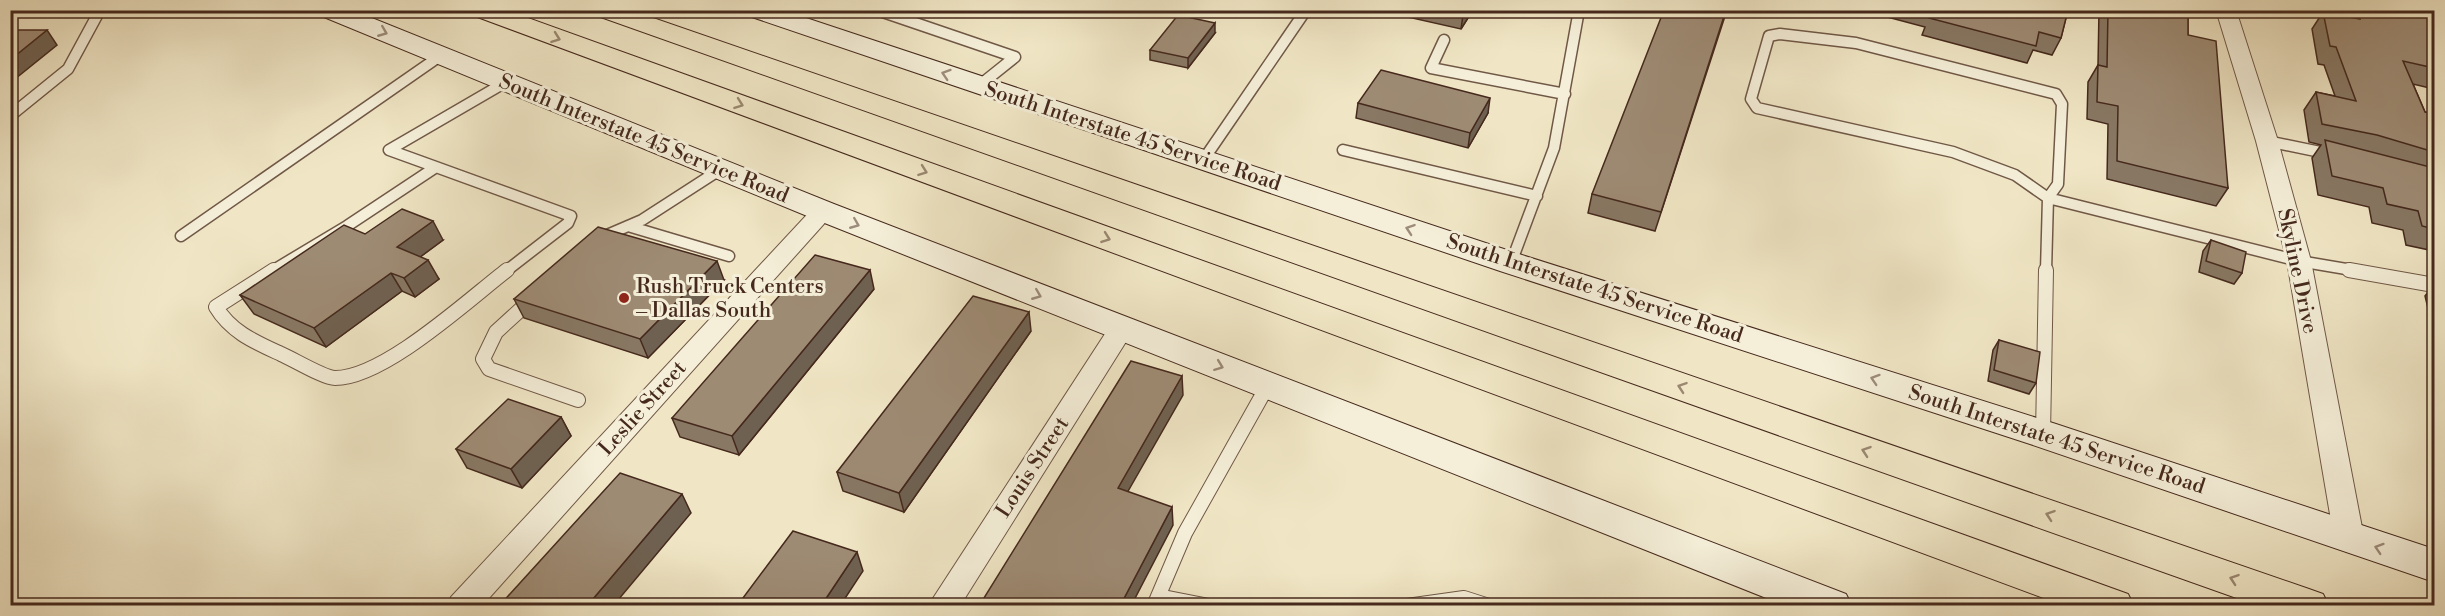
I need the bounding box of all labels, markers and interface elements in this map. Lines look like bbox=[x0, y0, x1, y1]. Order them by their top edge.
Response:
one-way arrow bbox=[377, 25, 387, 38]
one-way arrow bbox=[550, 30, 561, 43]
street label: South Interstate 45 Service Road bbox=[495, 69, 792, 209]
one-way arrow bbox=[941, 69, 952, 81]
street label: South Interstate 45 Service Road bbox=[981, 77, 1284, 197]
one-way arrow bbox=[733, 97, 744, 110]
one-way arrow bbox=[917, 164, 927, 177]
street label: Skyline Drive bbox=[2271, 206, 2323, 336]
one-way arrow bbox=[850, 216, 860, 229]
one-way arrow bbox=[1405, 224, 1416, 236]
street label: South Interstate 45 Service Road bbox=[1443, 229, 1746, 349]
one-way arrow bbox=[1100, 231, 1111, 243]
place label: Rush Truck Centers – Dallas South bbox=[636, 274, 824, 324]
one-way arrow bbox=[1031, 288, 1042, 300]
marker: Rush Truck Centers – Dallas South bbox=[617, 291, 631, 305]
street label: Leslie Street bbox=[593, 355, 693, 462]
one-way arrow bbox=[1212, 359, 1223, 371]
one-way arrow bbox=[1870, 374, 1881, 386]
street label: South Interstate 45 Service Road bbox=[1905, 380, 2208, 500]
one-way arrow bbox=[1677, 381, 1688, 394]
street label: Louis Street bbox=[991, 412, 1075, 523]
one-way arrow bbox=[1861, 445, 1872, 458]
one-way arrow bbox=[2045, 510, 2056, 523]
one-way arrow bbox=[2374, 542, 2385, 555]
one-way arrow bbox=[2229, 574, 2240, 587]

